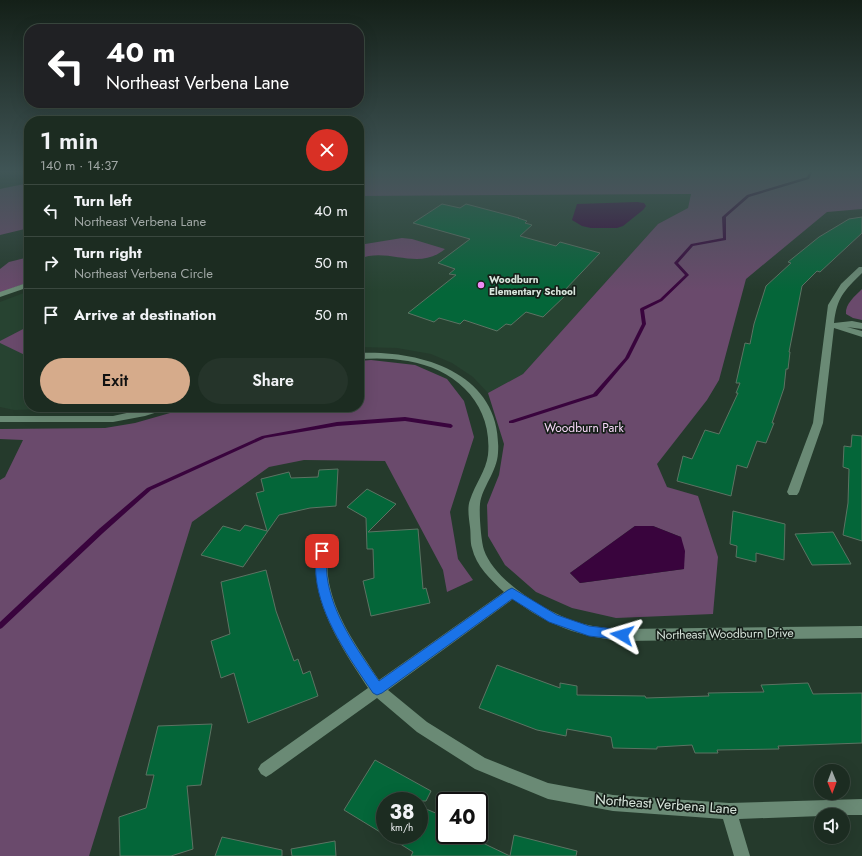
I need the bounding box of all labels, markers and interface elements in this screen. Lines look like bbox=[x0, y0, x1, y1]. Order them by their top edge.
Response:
text: 40 m bbox=[106, 32, 175, 73]
icon: left bbox=[40, 40, 92, 92]
text: Northeast Verbena Lane bbox=[106, 70, 289, 96]
text: 1 min bbox=[40, 123, 98, 158]
button: close bbox=[306, 129, 348, 171]
text: 140 m · 14:37 bbox=[40, 156, 118, 175]
text: Turn left bbox=[74, 190, 132, 212]
icon: left bbox=[40, 200, 62, 222]
text: 40 m bbox=[314, 200, 348, 222]
text: Northeast Verbena Lane bbox=[74, 212, 206, 231]
text: Turn right bbox=[74, 242, 142, 264]
icon: right bbox=[40, 252, 62, 274]
text: 50 m bbox=[314, 252, 348, 274]
text: Northeast Verbena Circle bbox=[74, 264, 213, 283]
place label: Woodburn Elementary School bbox=[489, 272, 576, 299]
marker: Woodburn Elementary School bbox=[476, 280, 486, 290]
icon: arrive bbox=[40, 304, 62, 326]
text: Arrive at destination bbox=[74, 304, 216, 326]
text: 50 m bbox=[314, 304, 348, 326]
button: Exit bbox=[40, 358, 190, 404]
button: Share bbox=[198, 358, 348, 404]
park label: Woodburn Park bbox=[544, 419, 624, 437]
pin bbox=[305, 534, 339, 568]
icon: arrive bbox=[311, 540, 333, 562]
position arrow bbox=[601, 614, 643, 656]
street label: Northeast Woodburn Drive bbox=[656, 624, 794, 644]
north arrow bbox=[814, 764, 850, 800]
map controls bbox=[814, 764, 850, 844]
street label: Northeast Verbena Lane bbox=[594, 789, 738, 819]
speed limit sign: 40 bbox=[436, 792, 488, 844]
text: 38 bbox=[390, 798, 414, 827]
button: sound bbox=[814, 808, 850, 844]
text: km/h bbox=[391, 820, 413, 835]

